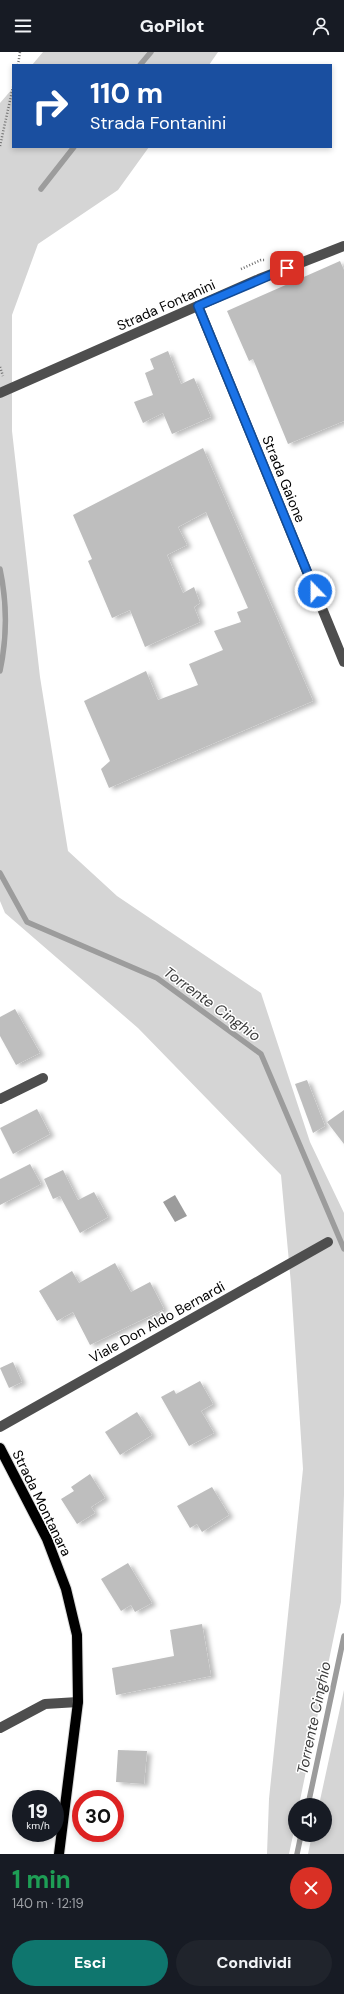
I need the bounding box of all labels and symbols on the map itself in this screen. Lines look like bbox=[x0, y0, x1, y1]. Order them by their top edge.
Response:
pin bbox=[270, 251, 304, 285]
street label: Strada Fontanini bbox=[114, 275, 218, 335]
street label: Strada Gaione bbox=[258, 433, 310, 525]
position arrow bbox=[294, 570, 336, 612]
water label: Torrente Cinghio bbox=[160, 962, 265, 1046]
street label: Viale Don Aldo Bernardi bbox=[86, 1277, 228, 1367]
street label: Strada Montanara bbox=[8, 1447, 76, 1559]
water label: Torrente Cinghio bbox=[292, 1660, 336, 1776]
speed limit sign: 30 bbox=[72, 1790, 124, 1842]

